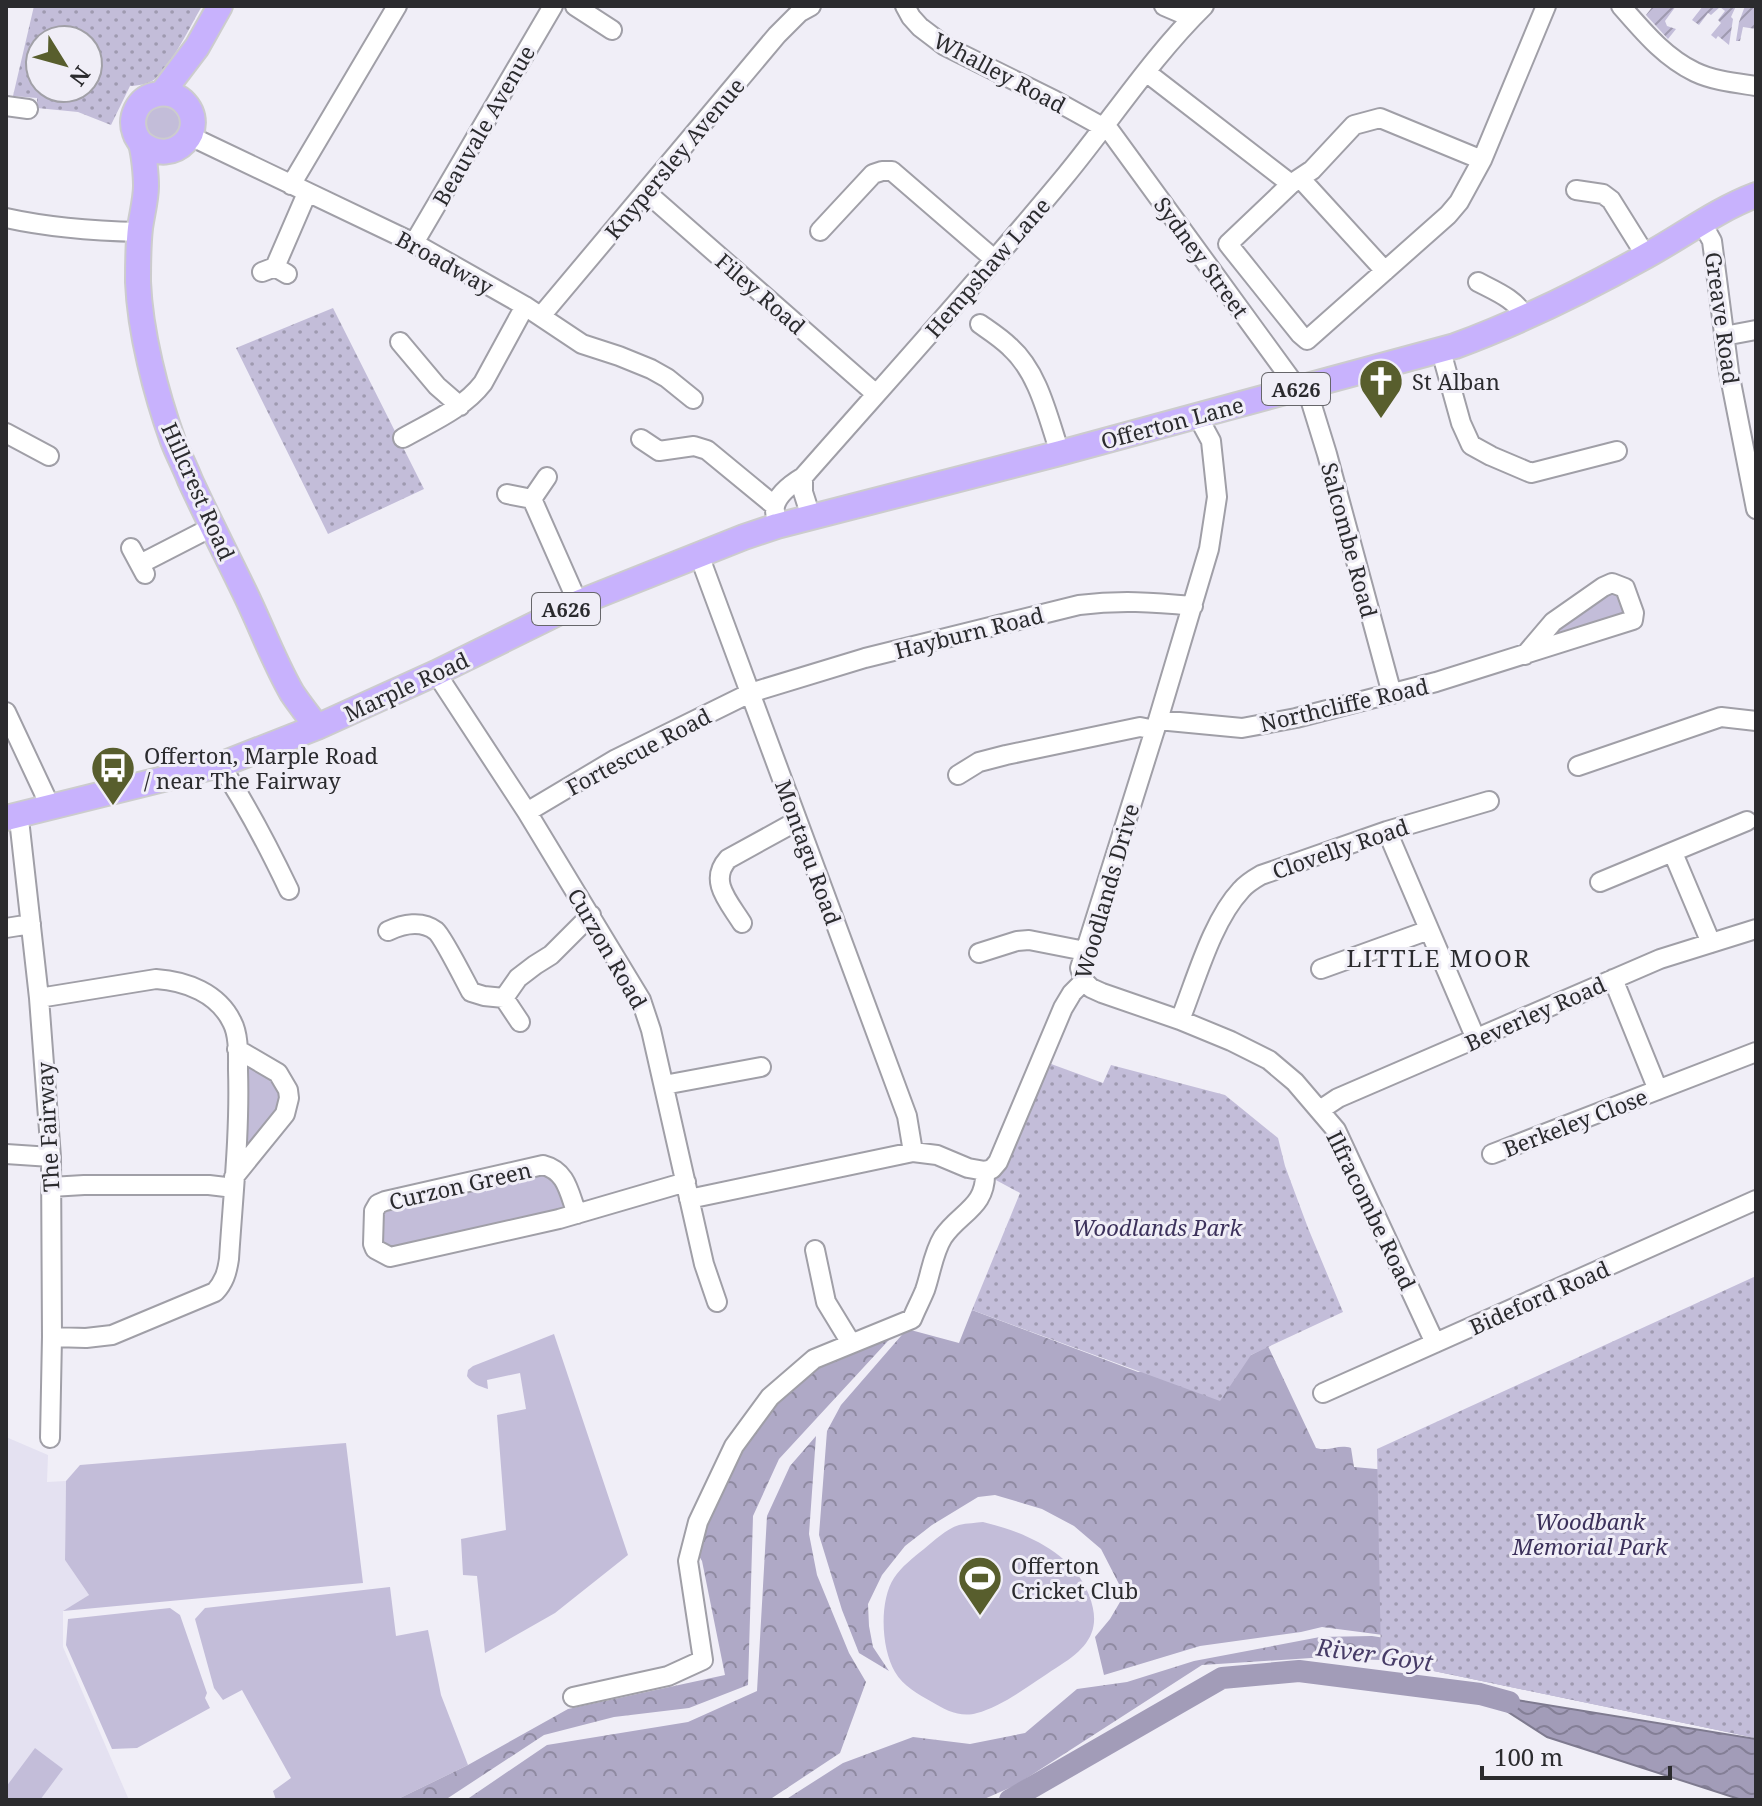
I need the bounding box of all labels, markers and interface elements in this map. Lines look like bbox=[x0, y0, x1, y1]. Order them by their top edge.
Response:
north arrow bbox=[24, 24, 104, 104]
street label: Whalley Road bbox=[929, 24, 1072, 120]
street label: Beauvale Avenue bbox=[425, 39, 541, 211]
text: N bbox=[64, 61, 98, 93]
street label: Knypersley Avenue bbox=[597, 71, 751, 245]
street label: Sydney Street bbox=[1148, 190, 1256, 324]
street label: Hempshaw Lane bbox=[918, 191, 1056, 343]
street label: Broadway bbox=[391, 223, 499, 301]
street label: Filey Road bbox=[710, 246, 813, 341]
street label: Greave Road bbox=[1699, 250, 1747, 387]
church icon: St Alban bbox=[1357, 357, 1405, 420]
place label: St Alban bbox=[1412, 366, 1500, 396]
road number: A626 bbox=[1262, 373, 1330, 405]
street label: Offerton Lane bbox=[1097, 389, 1247, 455]
street label: Hillcrest Road bbox=[155, 418, 243, 565]
street label: Salcombe Road bbox=[1315, 459, 1385, 621]
road number: A626 bbox=[532, 593, 600, 625]
street label: Hayburn Road bbox=[891, 599, 1047, 665]
street label: Marple Road bbox=[339, 644, 474, 728]
street label: Northcliffe Road bbox=[1257, 670, 1432, 738]
street label: Fortescue Road bbox=[560, 700, 716, 802]
place label: Offerton, Marple Road / near The Fairway bbox=[144, 740, 379, 795]
bus stop icon: Offerton, Marple Road / near The Fairway bbox=[89, 744, 137, 807]
street label: Montagu Road bbox=[769, 775, 849, 929]
street label: Woodlands Drive bbox=[1067, 800, 1145, 982]
street label: Clovelly Road bbox=[1268, 810, 1413, 885]
street label: Curzon Road bbox=[561, 882, 655, 1014]
district label: LITTLE MOOR bbox=[1346, 941, 1532, 974]
street label: Beverley Road bbox=[1460, 968, 1610, 1057]
street label: The Fairway bbox=[29, 1061, 65, 1193]
street label: Berkeley Close bbox=[1499, 1081, 1651, 1163]
street label: Ilfracombe Road bbox=[1320, 1125, 1424, 1295]
street label: Curzon Green bbox=[386, 1154, 534, 1216]
park label: Woodlands Park bbox=[1072, 1212, 1244, 1242]
street label: Bideford Road bbox=[1464, 1253, 1614, 1341]
park label: Woodbank Memorial Park bbox=[1511, 1506, 1669, 1561]
place label: Offerton Cricket Club bbox=[1011, 1550, 1138, 1605]
sports icon: Offerton Cricket Club bbox=[956, 1554, 1004, 1617]
water label: River Goyt bbox=[1314, 1629, 1436, 1679]
scale bar bbox=[1482, 1730, 1670, 1780]
text: 100 m bbox=[1494, 1740, 1563, 1773]

